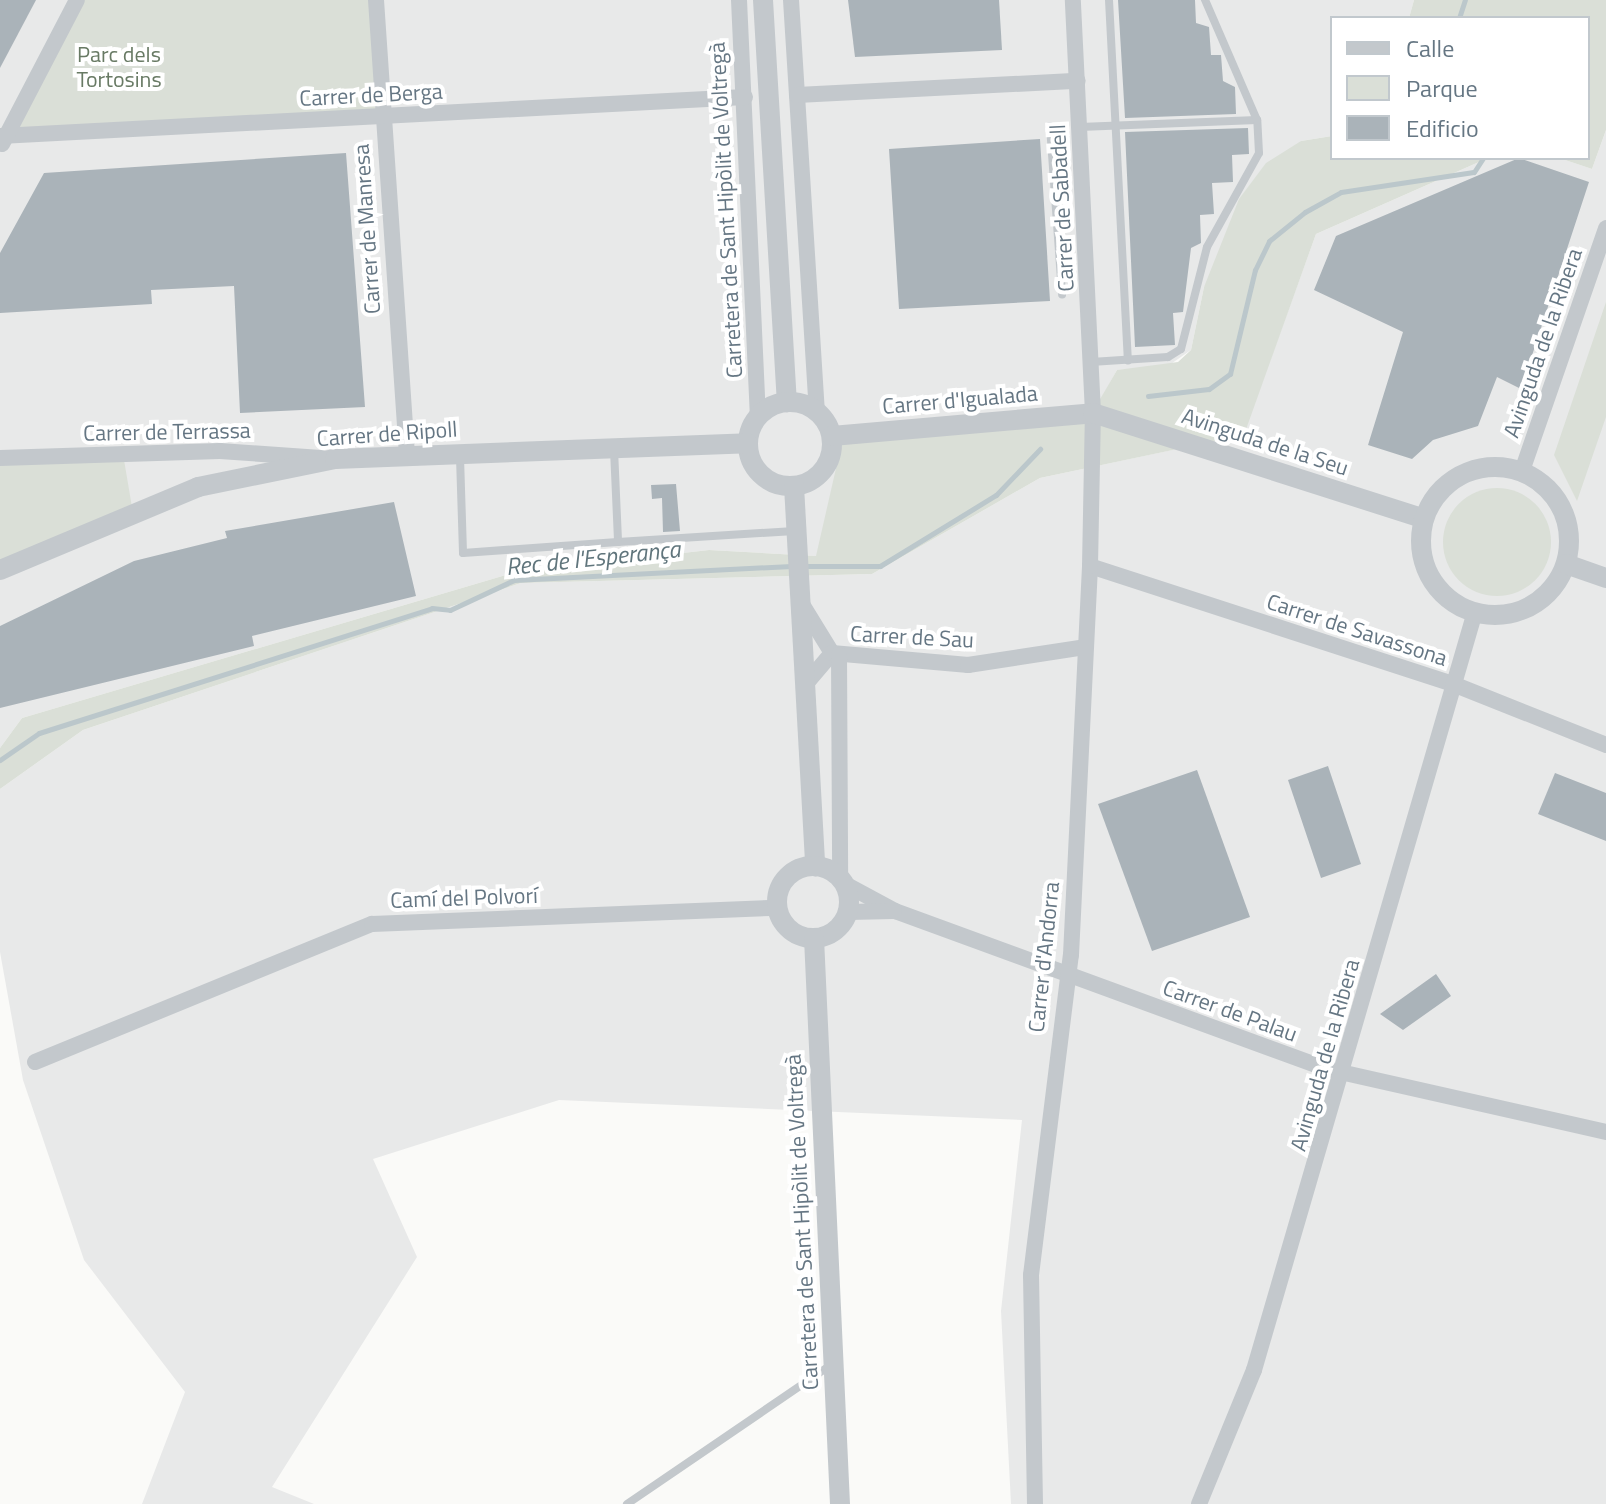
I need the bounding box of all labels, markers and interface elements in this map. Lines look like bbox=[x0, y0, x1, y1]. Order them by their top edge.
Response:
legend bbox=[1330, 16, 1590, 160]
text: Calle bbox=[1406, 30, 1454, 66]
park label: Parc dels Tortosins bbox=[76, 41, 162, 92]
street label: Carretera de Sant Hipòlit de Voltregà bbox=[704, 41, 748, 379]
text: Parque bbox=[1406, 70, 1478, 106]
street label: Carrer de Berga bbox=[299, 78, 443, 112]
text: Edificio bbox=[1406, 110, 1479, 146]
street label: Carrer de Sabadell bbox=[1044, 124, 1080, 292]
street label: Carrer de Manresa bbox=[348, 143, 386, 315]
street label: Avinguda de la Ribera bbox=[1498, 245, 1588, 441]
street label: Carrer d'Igualada bbox=[881, 380, 1039, 420]
street label: Avinguda de la Seu bbox=[1178, 403, 1352, 481]
street label: Carrer de Ripoll bbox=[316, 416, 458, 452]
street label: Carrer de Terrassa bbox=[83, 417, 251, 447]
water label: Rec de l'Esperança bbox=[504, 535, 682, 581]
street label: Carrer de Savassona bbox=[1263, 588, 1451, 672]
street label: Carrer de Sau bbox=[850, 621, 974, 653]
street label: Carrer d'Andorra bbox=[1023, 880, 1065, 1034]
street label: Camí del Polvorí bbox=[390, 882, 538, 914]
street label: Avinguda de la Ribera bbox=[1285, 956, 1365, 1154]
street label: Carrer de Palau bbox=[1159, 975, 1301, 1047]
street label: Carretera de Sant Hipòlit de Voltregà bbox=[780, 1053, 824, 1391]

